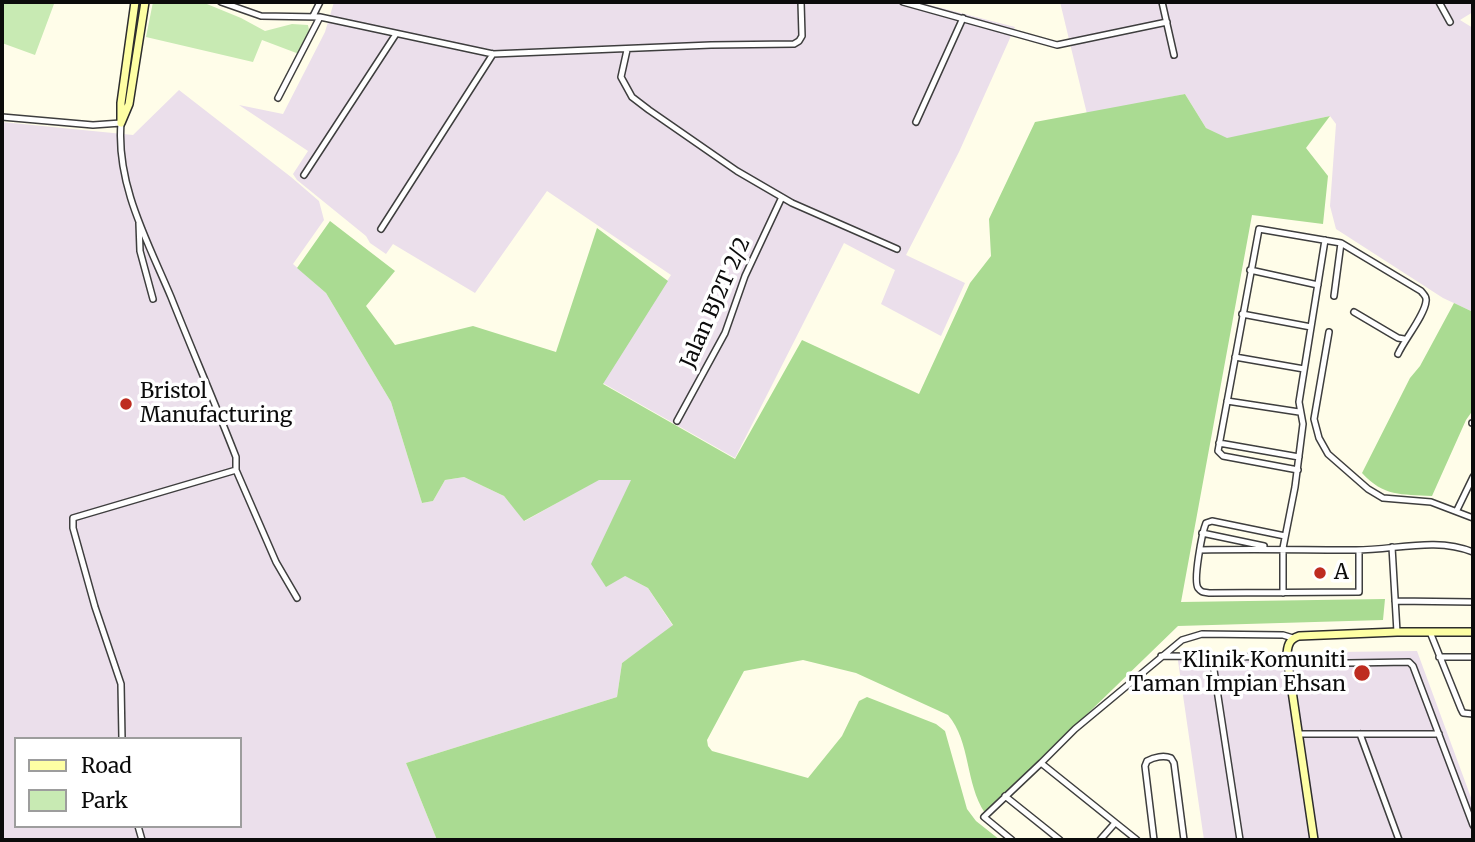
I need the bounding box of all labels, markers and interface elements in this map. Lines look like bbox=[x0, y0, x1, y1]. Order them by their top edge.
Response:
street label: Jalan BJ2T 2/2 bbox=[676, 234, 756, 372]
place label: Bristol Manufacturing bbox=[140, 379, 292, 429]
marker: Bristol Manufacturing bbox=[118, 396, 134, 412]
place label: A bbox=[1334, 560, 1349, 586]
marker: A bbox=[1312, 565, 1328, 581]
place label: Klinik Komuniti Taman Impian Ehsan bbox=[1129, 648, 1346, 698]
marker: Klinik Komuniti Taman Impian Ehsan bbox=[1352, 663, 1372, 683]
legend bbox=[14, 737, 242, 828]
text: Road bbox=[81, 752, 132, 779]
text: Park bbox=[81, 787, 128, 814]

